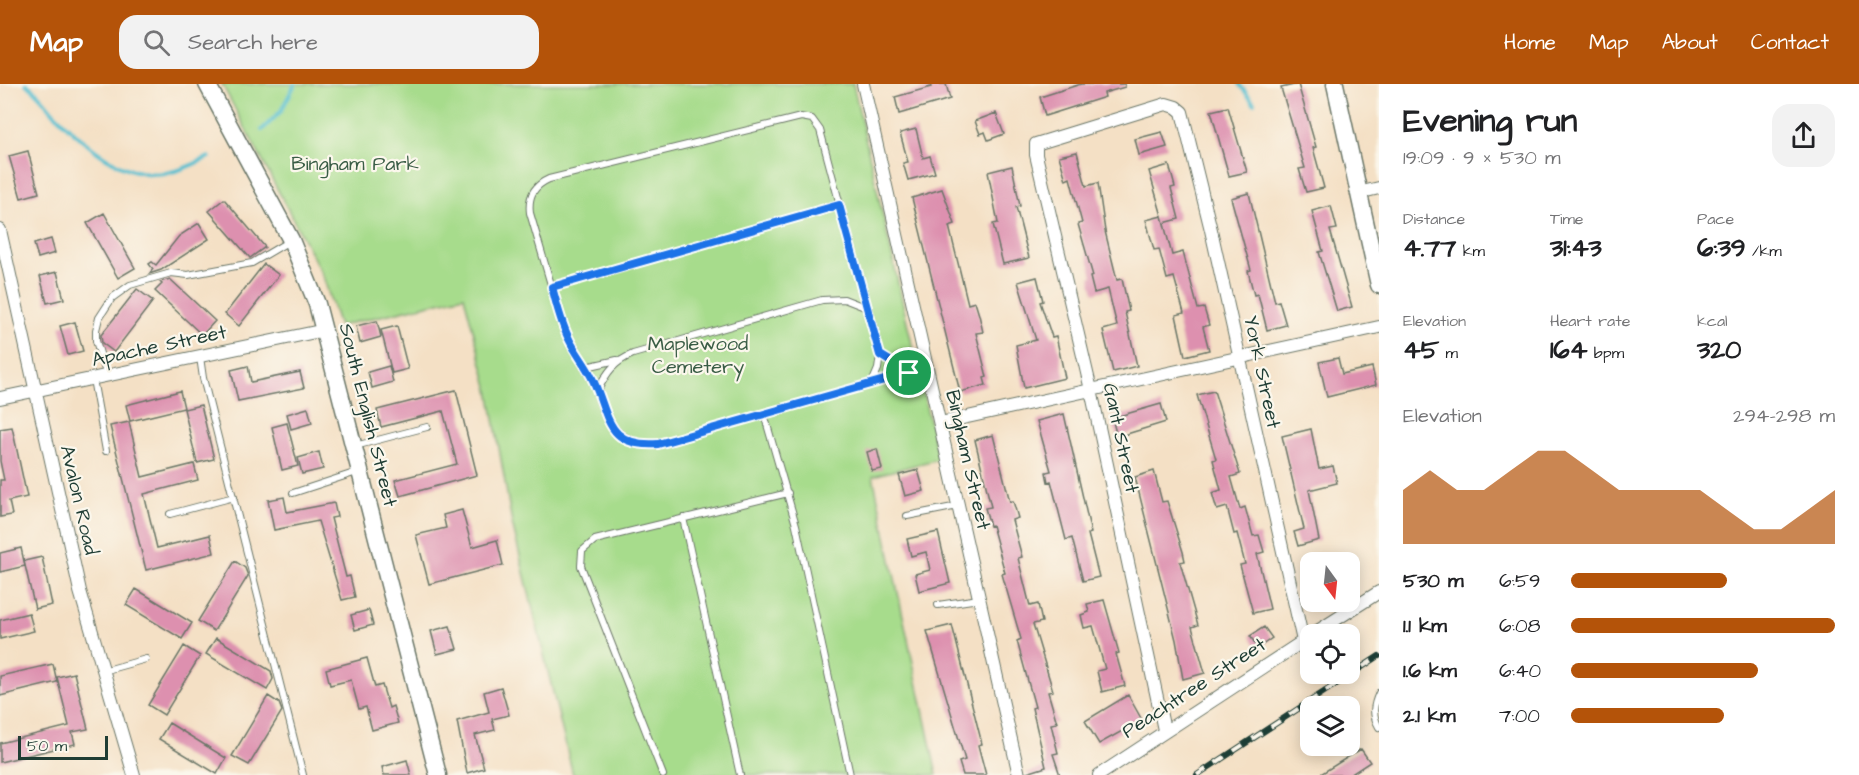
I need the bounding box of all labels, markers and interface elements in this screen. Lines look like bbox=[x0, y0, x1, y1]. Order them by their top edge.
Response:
search box bbox=[119, 15, 539, 69]
text: Map bbox=[30, 23, 83, 62]
icon: search bbox=[140, 26, 173, 59]
text: Search here bbox=[188, 27, 318, 58]
text: Home bbox=[1504, 28, 1556, 57]
text: Map bbox=[1589, 28, 1629, 57]
text: About bbox=[1662, 28, 1718, 57]
text: Contact bbox=[1751, 28, 1829, 57]
text: Evening run bbox=[1403, 98, 1577, 144]
button: share bbox=[1772, 104, 1835, 167]
text: 19:09 · 9 × 530 m bbox=[1403, 144, 1560, 172]
park label: Bingham Park bbox=[291, 150, 419, 179]
text: Distance bbox=[1403, 208, 1465, 230]
text: Time bbox=[1550, 208, 1584, 230]
text: Pace bbox=[1697, 208, 1734, 230]
text: 4.77 bbox=[1403, 230, 1456, 266]
text: 31:43 bbox=[1550, 230, 1602, 266]
text: 6:39 bbox=[1697, 230, 1746, 266]
text: km bbox=[1456, 240, 1485, 262]
text: /km bbox=[1746, 240, 1782, 262]
text: Elevation bbox=[1403, 310, 1466, 332]
text: Heart rate bbox=[1550, 310, 1630, 332]
text: kcal bbox=[1697, 310, 1728, 332]
street label: York Street bbox=[1236, 313, 1288, 431]
street label: Apache Street bbox=[89, 318, 229, 374]
street label: South English Street bbox=[331, 320, 404, 510]
park label: Maplewood Cemetery bbox=[648, 330, 748, 382]
text: 45 bbox=[1403, 332, 1439, 368]
text: 164 bbox=[1550, 332, 1587, 368]
text: 320 bbox=[1697, 332, 1742, 368]
text: m bbox=[1439, 342, 1458, 364]
text: bpm bbox=[1587, 342, 1624, 364]
pin bbox=[883, 347, 934, 398]
icon: arrive bbox=[892, 356, 925, 389]
street label: Gant Street bbox=[1096, 380, 1146, 496]
street label: Bingham Street bbox=[937, 387, 998, 533]
text: Elevation bbox=[1403, 402, 1482, 430]
text: 294–298 m bbox=[1733, 402, 1835, 430]
street label: Avalon Road bbox=[53, 442, 105, 558]
north arrow bbox=[1300, 552, 1360, 612]
map controls bbox=[1300, 552, 1360, 756]
text: 530 m bbox=[1403, 567, 1464, 595]
text: 6:59 bbox=[1499, 567, 1540, 595]
text: 1.1 km bbox=[1403, 612, 1447, 640]
text: 6:08 bbox=[1499, 612, 1540, 640]
button: locate bbox=[1300, 624, 1360, 684]
street label: Peachtree Street bbox=[1116, 631, 1272, 745]
text: 1.6 km bbox=[1403, 657, 1457, 685]
text: 6:40 bbox=[1499, 657, 1541, 685]
button: layers bbox=[1300, 696, 1360, 756]
text: 2.1 km bbox=[1403, 702, 1456, 730]
text: 7:00 bbox=[1499, 702, 1540, 730]
scale bar bbox=[18, 733, 108, 760]
text: 50 m bbox=[27, 735, 67, 757]

